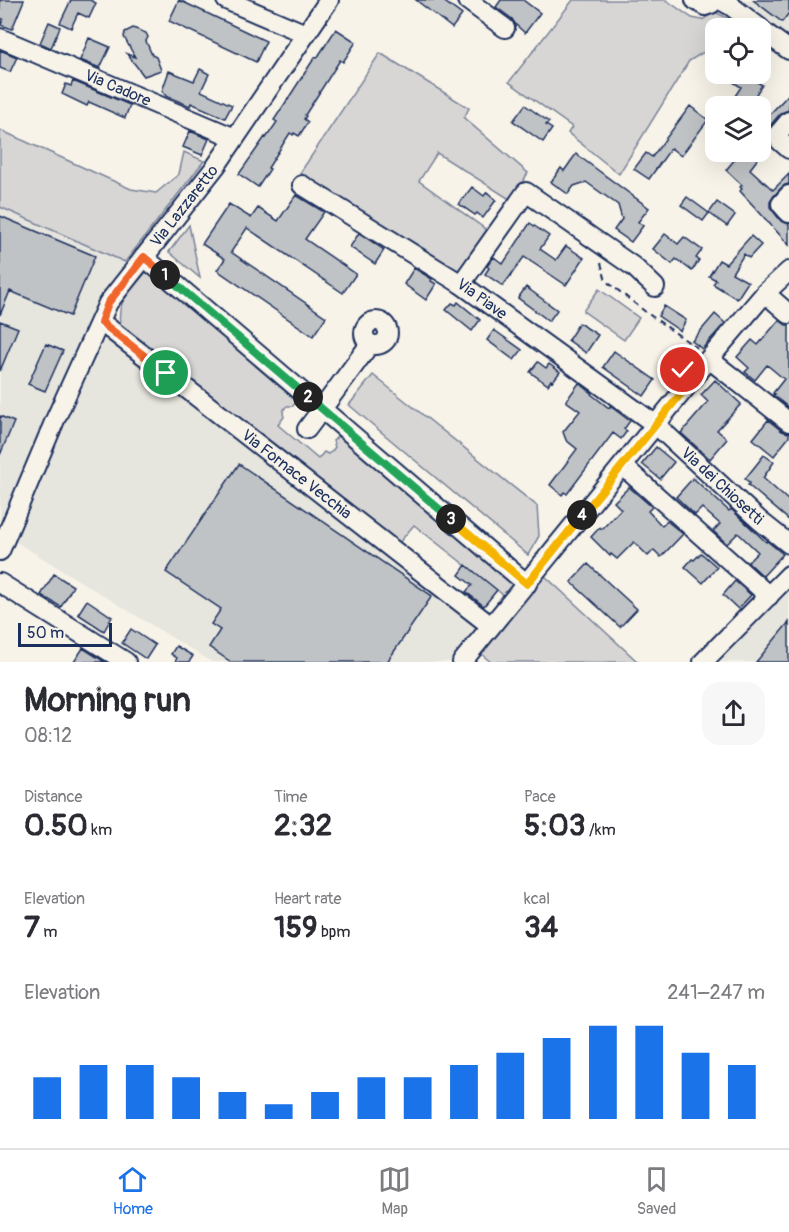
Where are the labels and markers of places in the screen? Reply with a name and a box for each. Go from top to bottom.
pin: 1 [150,260,180,290]
pin [657,344,708,395]
pin [140,347,191,398]
pin: 2 [293,382,323,412]
pin: 4 [567,500,597,530]
pin: 3 [436,504,466,534]

